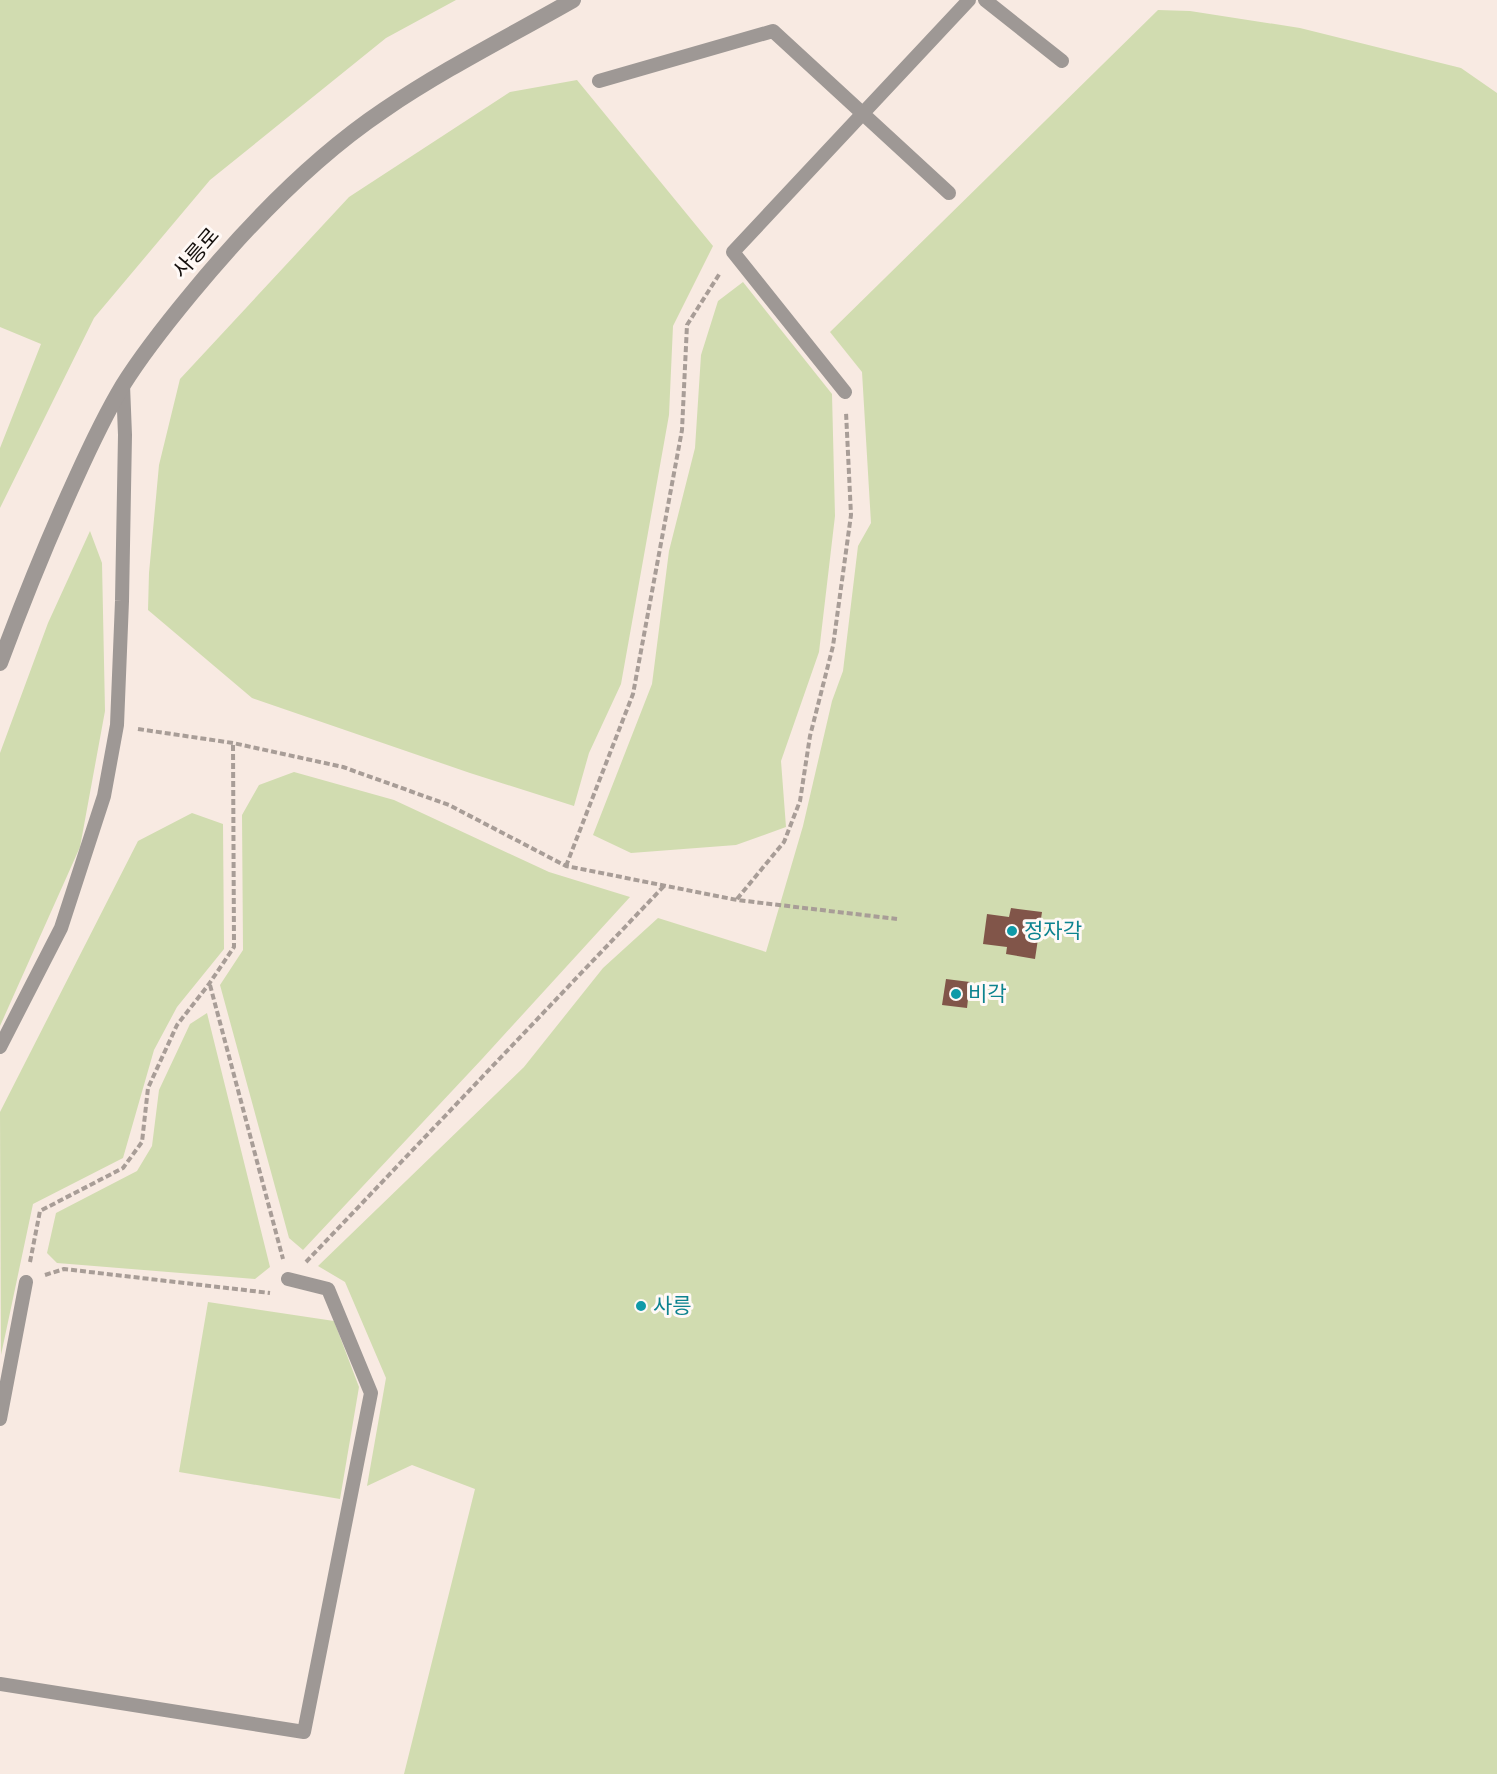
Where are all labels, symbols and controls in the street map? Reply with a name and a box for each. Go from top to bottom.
street label: 사릉로 [167,223,224,283]
place label: 정자각 [1024,918,1082,943]
marker: 정자각 [1005,924,1019,938]
place label: 비각 [968,981,1007,1006]
marker: 비각 [949,987,963,1001]
place label: 사릉 [653,1293,692,1318]
marker: 사릉 [634,1299,648,1313]

